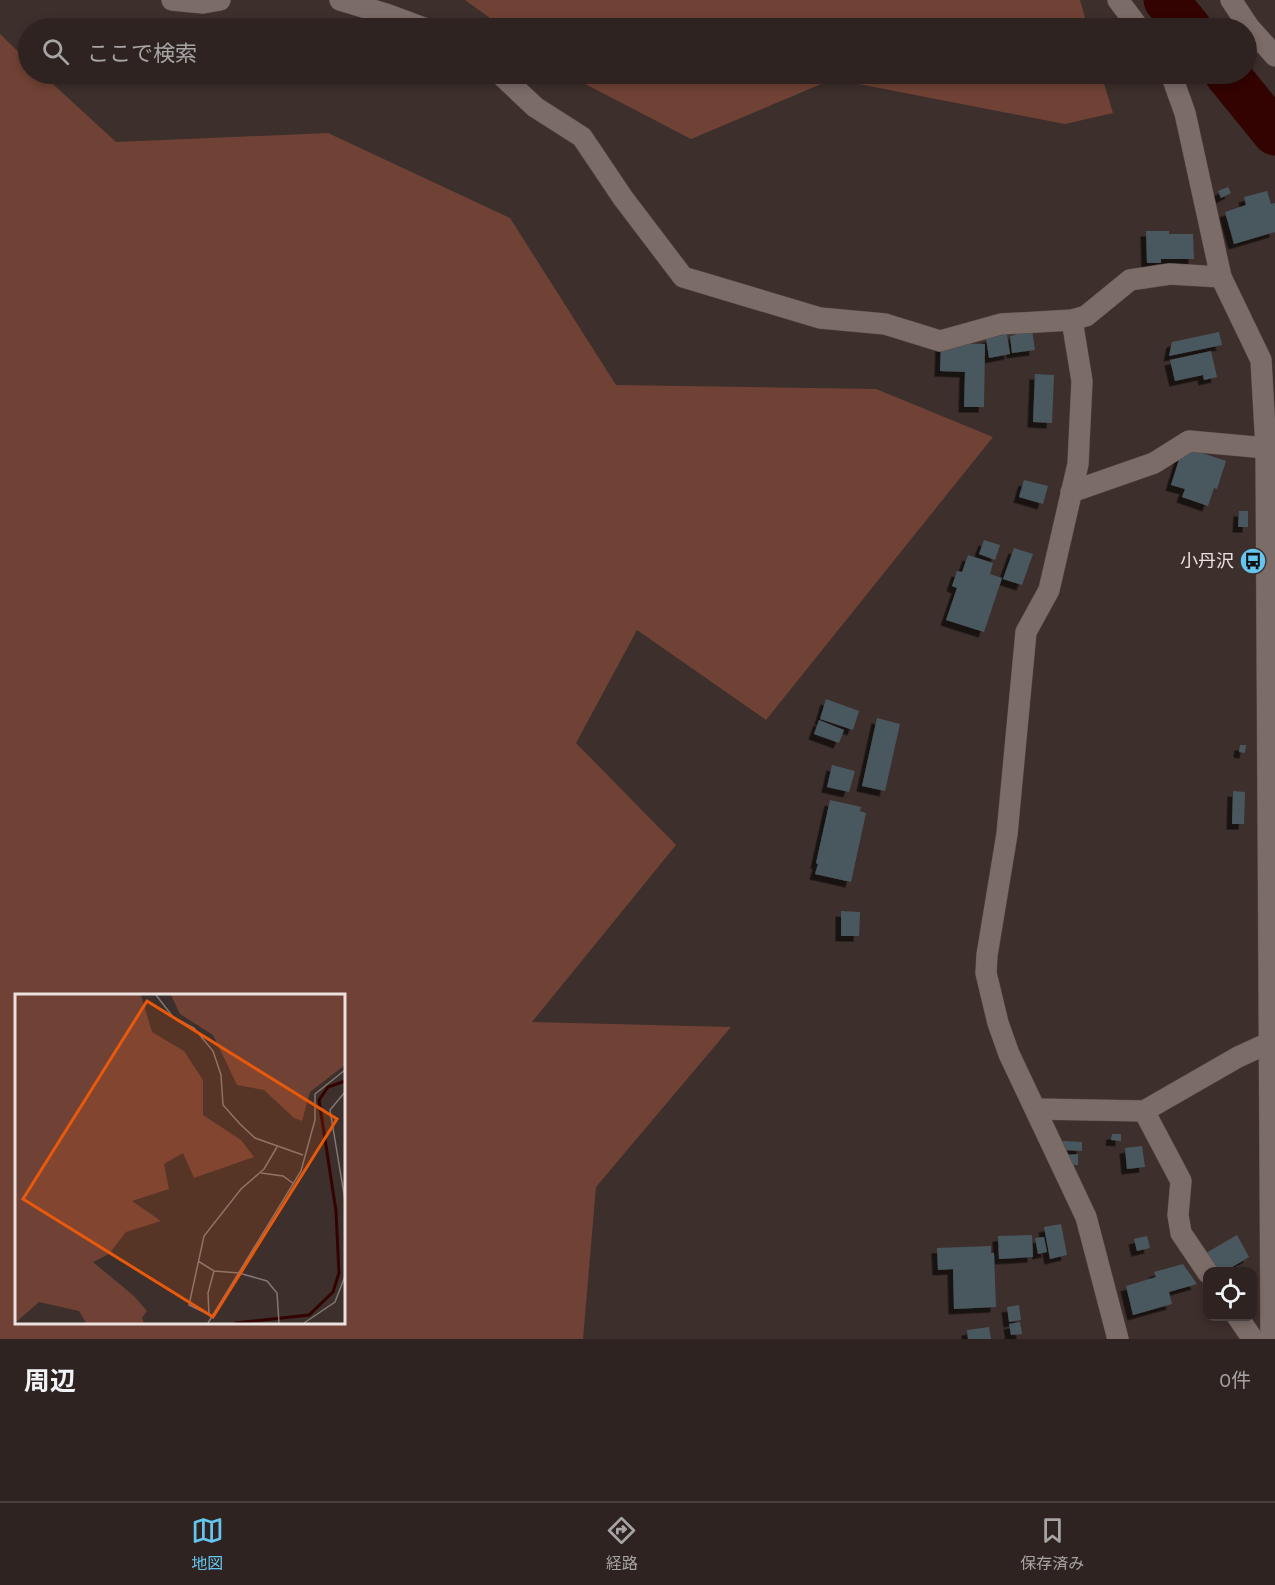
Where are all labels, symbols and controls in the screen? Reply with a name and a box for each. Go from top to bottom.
search box [18,18,1257,84]
icon: search [39,35,72,68]
text: ここで検索 [87,41,197,67]
bus stop icon: 小丹沢 [1238,546,1268,576]
place label: 小丹沢 [1180,550,1234,572]
inset map [15,994,345,1324]
map controls [1203,1267,1257,1321]
button: locate [1203,1267,1257,1321]
text: 周辺 [24,1366,76,1397]
text: 0件 [1219,1369,1251,1392]
tab: 地図 [191,1514,224,1574]
tab: 経路 [605,1514,638,1574]
tab: 保存済み [1020,1514,1084,1574]

